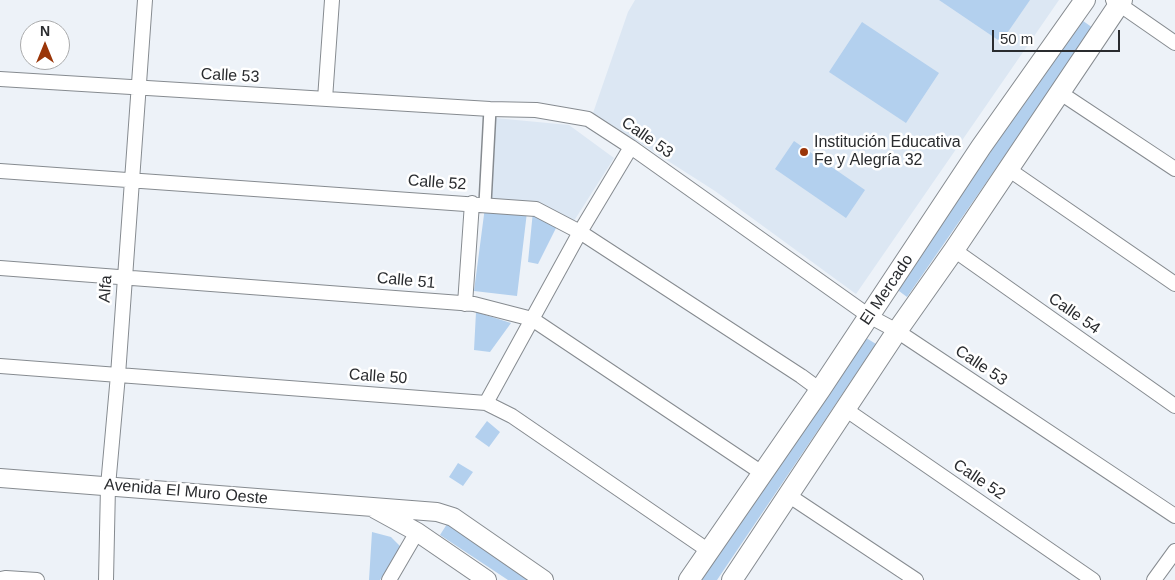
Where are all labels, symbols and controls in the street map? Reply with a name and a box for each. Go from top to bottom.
north arrow [20,20,70,70]
scale bar [995,20,1122,52]
text: N [40,23,50,39]
text: 50 m [1000,30,1033,47]
street label: Calle 53 [200,65,260,87]
street label: Calle 53 [617,113,677,163]
place label: Institución Educativa Fe y Alegría 32 [814,133,961,171]
marker: Institución Educativa Fe y Alegría 32 [798,146,810,158]
street label: Calle 52 [407,171,467,195]
street label: El Mercado [856,251,918,329]
street label: Calle 51 [376,269,436,293]
street label: Alfa [95,275,117,303]
street label: Calle 54 [1044,289,1104,339]
street label: Calle 53 [951,342,1011,390]
street label: Calle 50 [348,365,408,389]
street label: Calle 52 [949,456,1009,504]
street label: Avenida El Muro Oeste [103,475,269,509]

